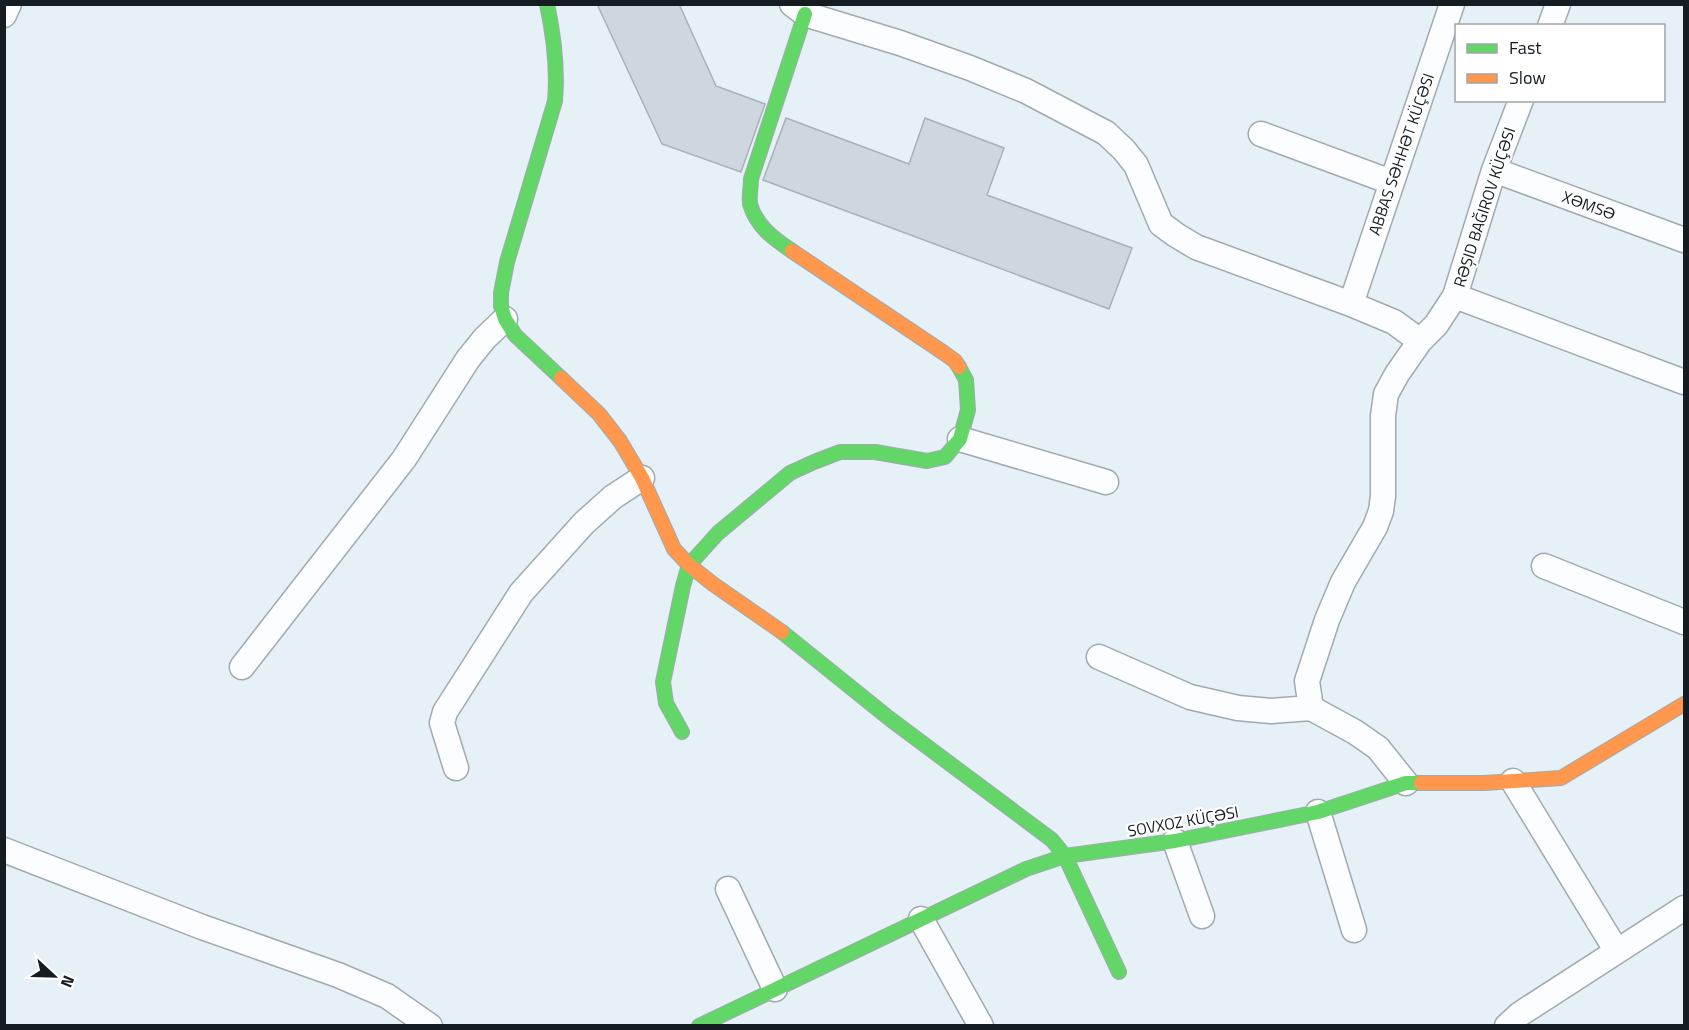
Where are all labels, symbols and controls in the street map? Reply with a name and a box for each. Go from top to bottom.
legend [1455,24,1665,102]
text: Fast [1509,34,1542,61]
text: Slow [1509,64,1546,91]
street label: ABBAS SƏHHƏT KÜÇƏSI [1362,70,1440,238]
street label: RƏŞID BAĞIROV KÜÇƏSI [1447,124,1521,290]
street label: XƏMSƏ [1559,184,1619,226]
street label: SOVXOZ KÜÇƏSI [1126,799,1240,843]
north arrow [24,946,84,1006]
text: N [55,972,81,991]

